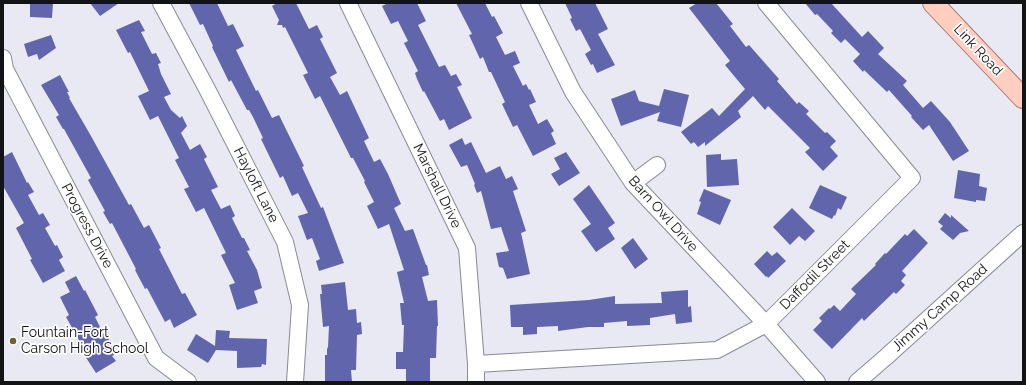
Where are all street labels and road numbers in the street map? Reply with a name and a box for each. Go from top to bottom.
street label: Link Road [950,21,1006,79]
street label: Marshall Drive [409,141,465,231]
street label: Hayloft Lane [230,145,282,225]
street label: Barn Owl Drive [625,173,701,255]
street label: Progress Drive [58,181,116,271]
street label: Daffodil Street [777,237,853,313]
street label: Jimmy Camp Road [889,261,991,355]

